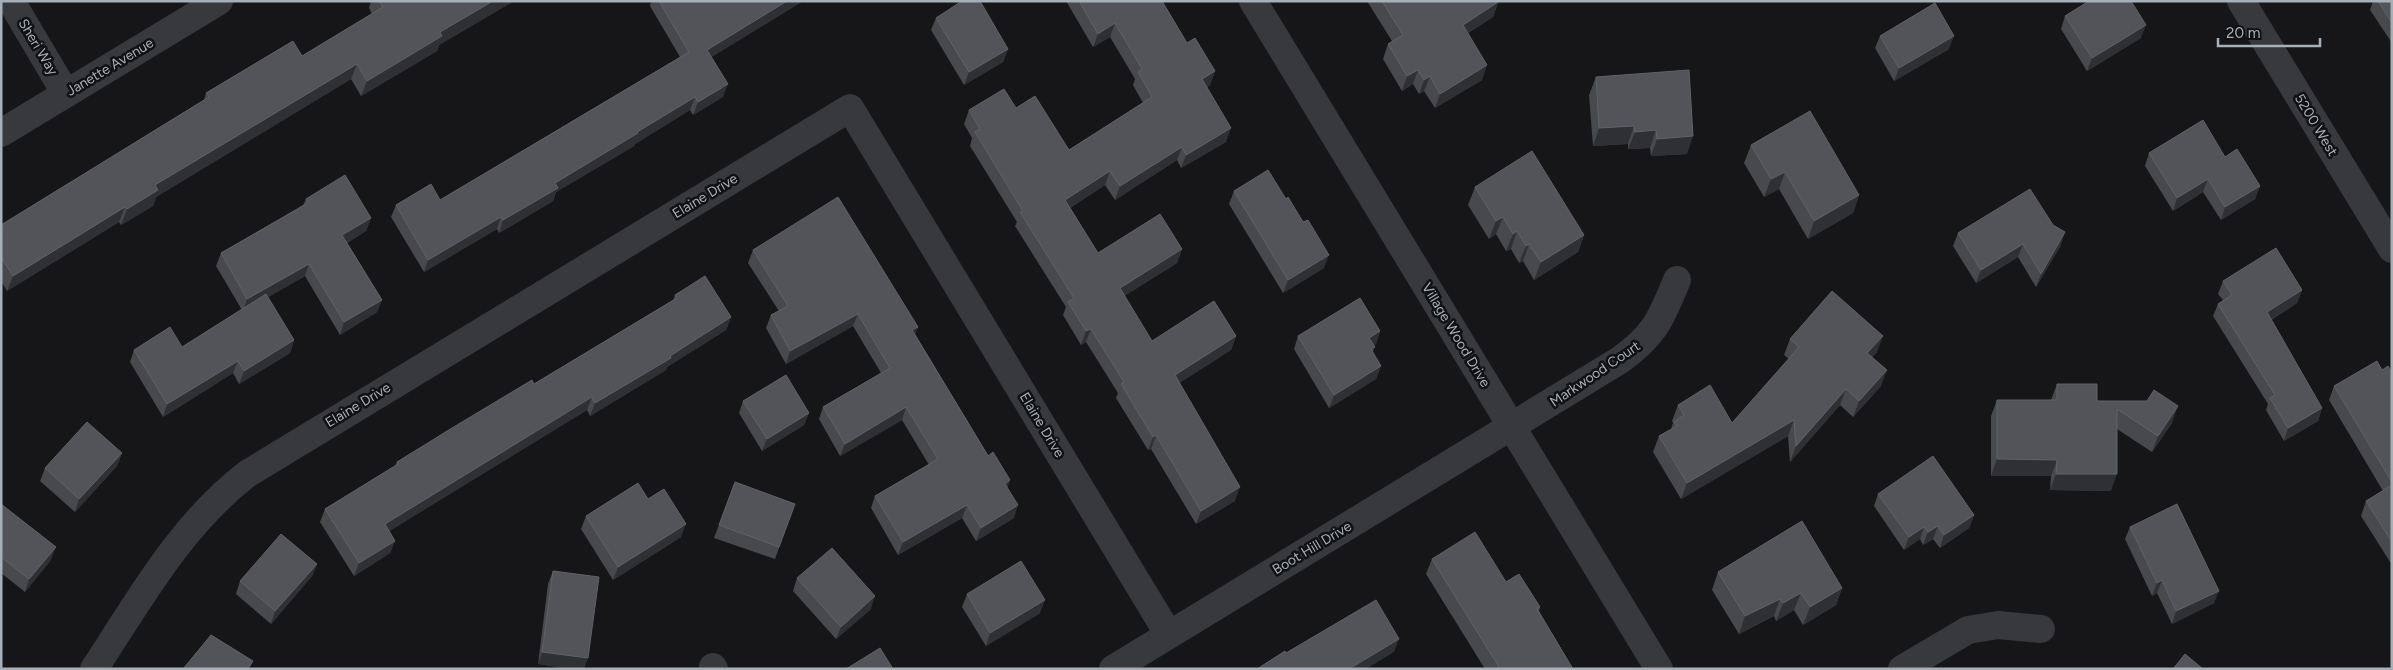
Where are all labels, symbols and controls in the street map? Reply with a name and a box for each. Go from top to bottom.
scale bar [2218,15,2320,47]
street label: Sheri Way [15,16,62,79]
text: 20 m [2226,24,2260,42]
street label: Janette Avenue [63,34,157,100]
street label: 5200 West [2291,91,2341,159]
street label: Elaine Drive [669,170,741,222]
street label: Village Wood Drive [1418,280,1494,391]
street label: Markwood Court [1547,338,1643,410]
street label: Elaine Drive [322,379,394,431]
street label: Elaine Drive [1016,389,1068,461]
street label: Boot Hill Drive [1269,518,1355,578]

